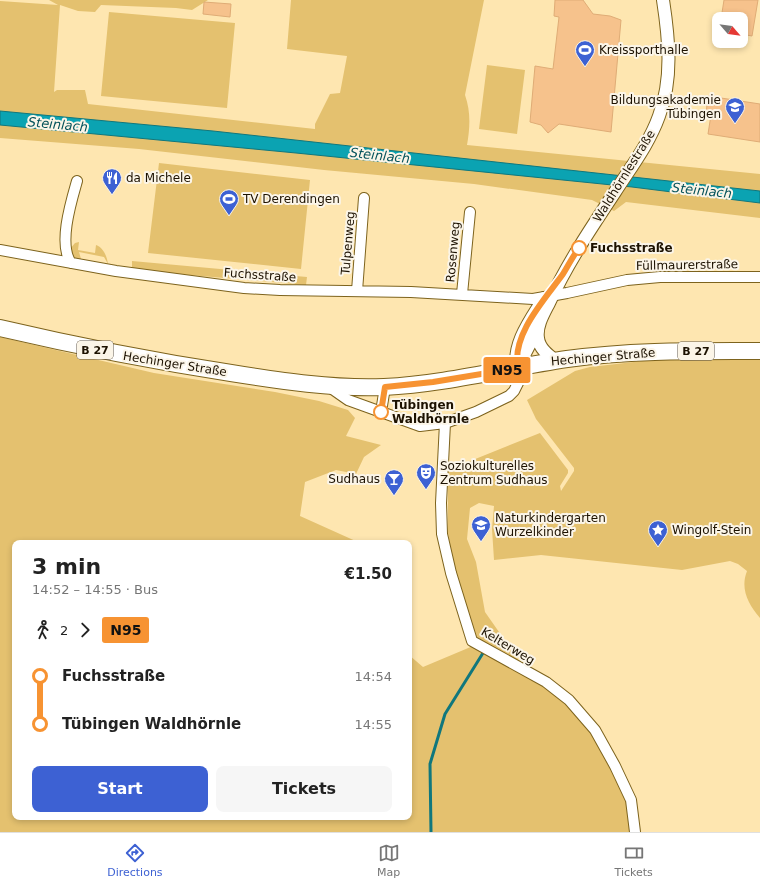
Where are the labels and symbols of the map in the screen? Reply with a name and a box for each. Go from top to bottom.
north arrow [712,12,748,48]
sports icon: Kreissporthalle [574,39,596,67]
place label: Kreissporthalle [599,43,688,57]
place label: Bildungsakademie Tübingen [611,93,721,121]
school or university icon: Bildungsakademie Tübingen [724,96,746,124]
water label: Steinlach [27,114,89,135]
street label: Waldhörnlestraße [590,128,658,224]
water label: Steinlach [349,145,411,166]
restaurant icon: da Michele [101,167,123,195]
place label: da Michele [126,171,191,185]
water label: Steinlach [671,180,733,201]
sports icon: TV Derendingen [218,188,240,216]
place label: TV Derendingen [242,192,340,206]
street label: Tulpenweg [338,211,358,276]
street label: Rosenweg [443,221,463,283]
marker: Fuchsstraße [571,240,587,256]
place label: Fuchsstraße [590,241,673,255]
street label: Füllmaurerstraße [636,257,738,273]
street label: Fuchsstraße [223,265,297,285]
road number: B 27 [77,341,113,359]
road number: B 27 [678,342,714,360]
street label: Hechinger Straße [550,345,656,369]
street label: Hechinger Straße [122,349,228,379]
line badge: N95 [484,357,530,383]
place label: Tübingen Waldhörnle [392,398,469,426]
marker: Tübingen Waldhörnle [373,404,389,420]
place label: Soziokulturelles Zentrum Sudhaus [440,459,548,487]
theatre icon: Soziokulturelles Zentrum Sudhaus [415,462,437,490]
bar icon: Sudhaus [383,468,405,496]
place label: Sudhaus [328,472,380,486]
place label: Naturkindergarten Wurzelkinder [495,511,606,539]
school or university icon: Naturkindergarten Wurzelkinder [470,514,492,542]
place icon: Wingolf-Stein [647,519,669,547]
place label: Wingolf-Stein [672,523,751,537]
street label: Kelterweg [479,625,537,667]

